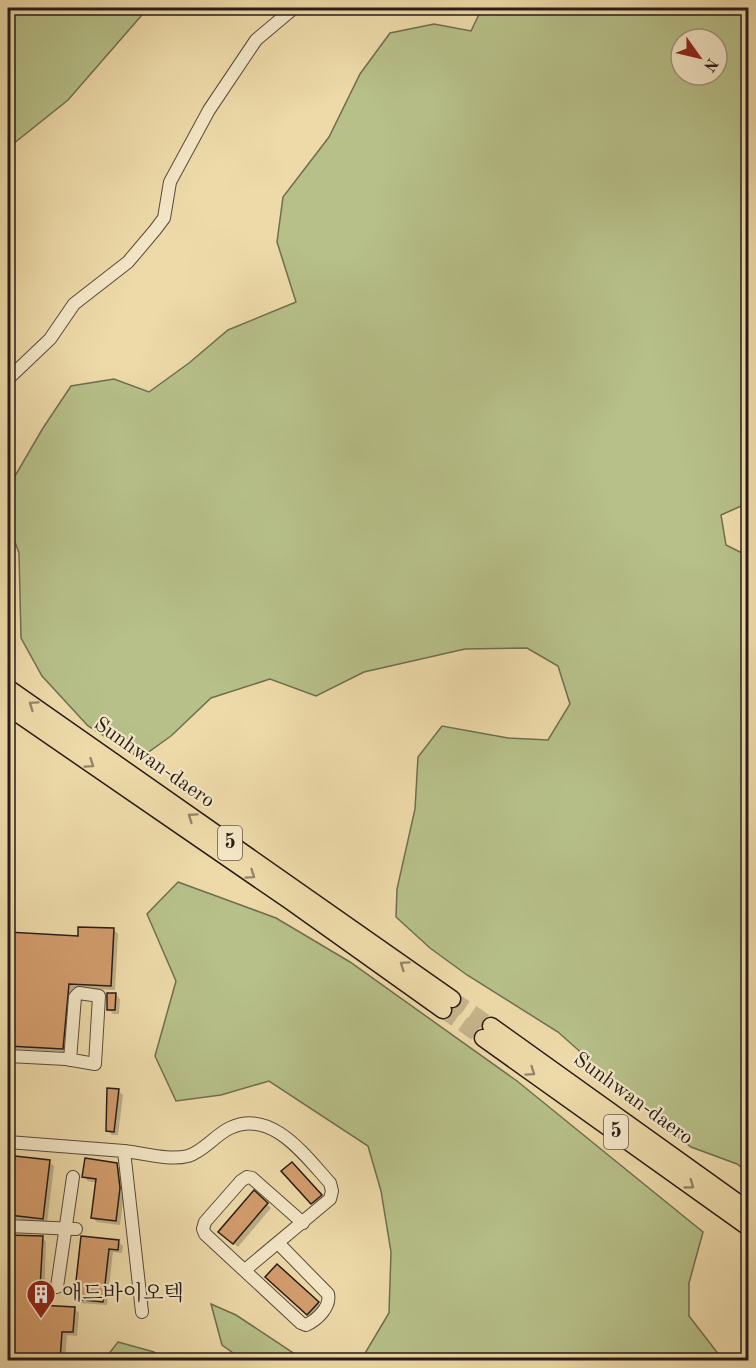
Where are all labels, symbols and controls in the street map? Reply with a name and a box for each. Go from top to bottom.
north arrow [669,27,729,87]
text: N [699,55,720,74]
one-way arrow [28,701,39,712]
street label: Sunhwan-daero [90,714,218,812]
one-way arrow [84,757,95,768]
one-way arrow [188,813,199,824]
road number: 5 [218,826,242,860]
one-way arrow [244,868,255,879]
one-way arrow [399,961,410,972]
street label: Sunhwan-daero [569,1049,697,1149]
one-way arrow [525,1065,536,1076]
road number: 5 [604,1115,628,1149]
one-way arrow [684,1178,695,1189]
building icon: 애드바이오텍 [25,1278,57,1320]
place label: 애드바이오텍 [62,1282,184,1305]

